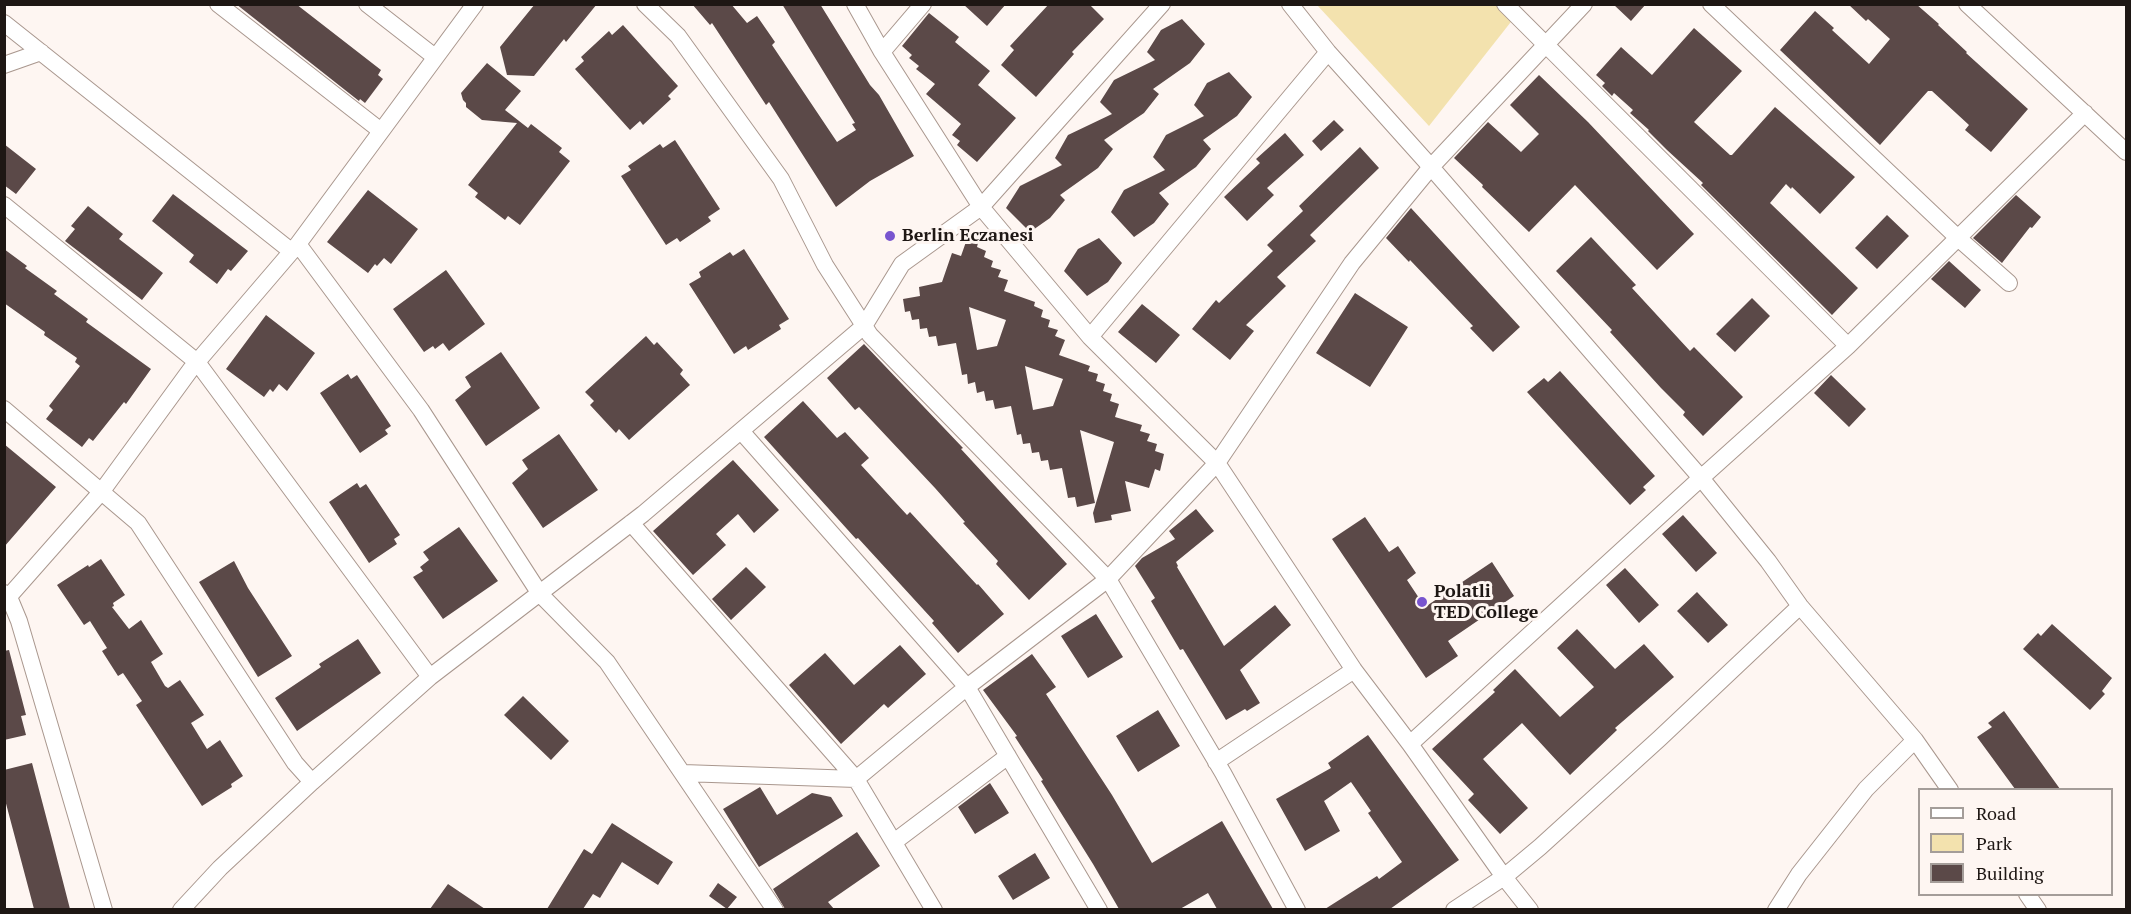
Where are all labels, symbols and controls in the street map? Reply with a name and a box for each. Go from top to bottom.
place label: Berlin Eczanesi [902,225,1034,247]
marker: Berlin Eczanesi [883,229,897,243]
place label: Polatli TED College [1434,581,1538,624]
marker: Polatli TED College [1415,595,1429,609]
legend [1918,788,2113,896]
text: Road [1976,801,2016,825]
text: Park [1976,831,2012,855]
text: Building [1976,861,2044,885]

